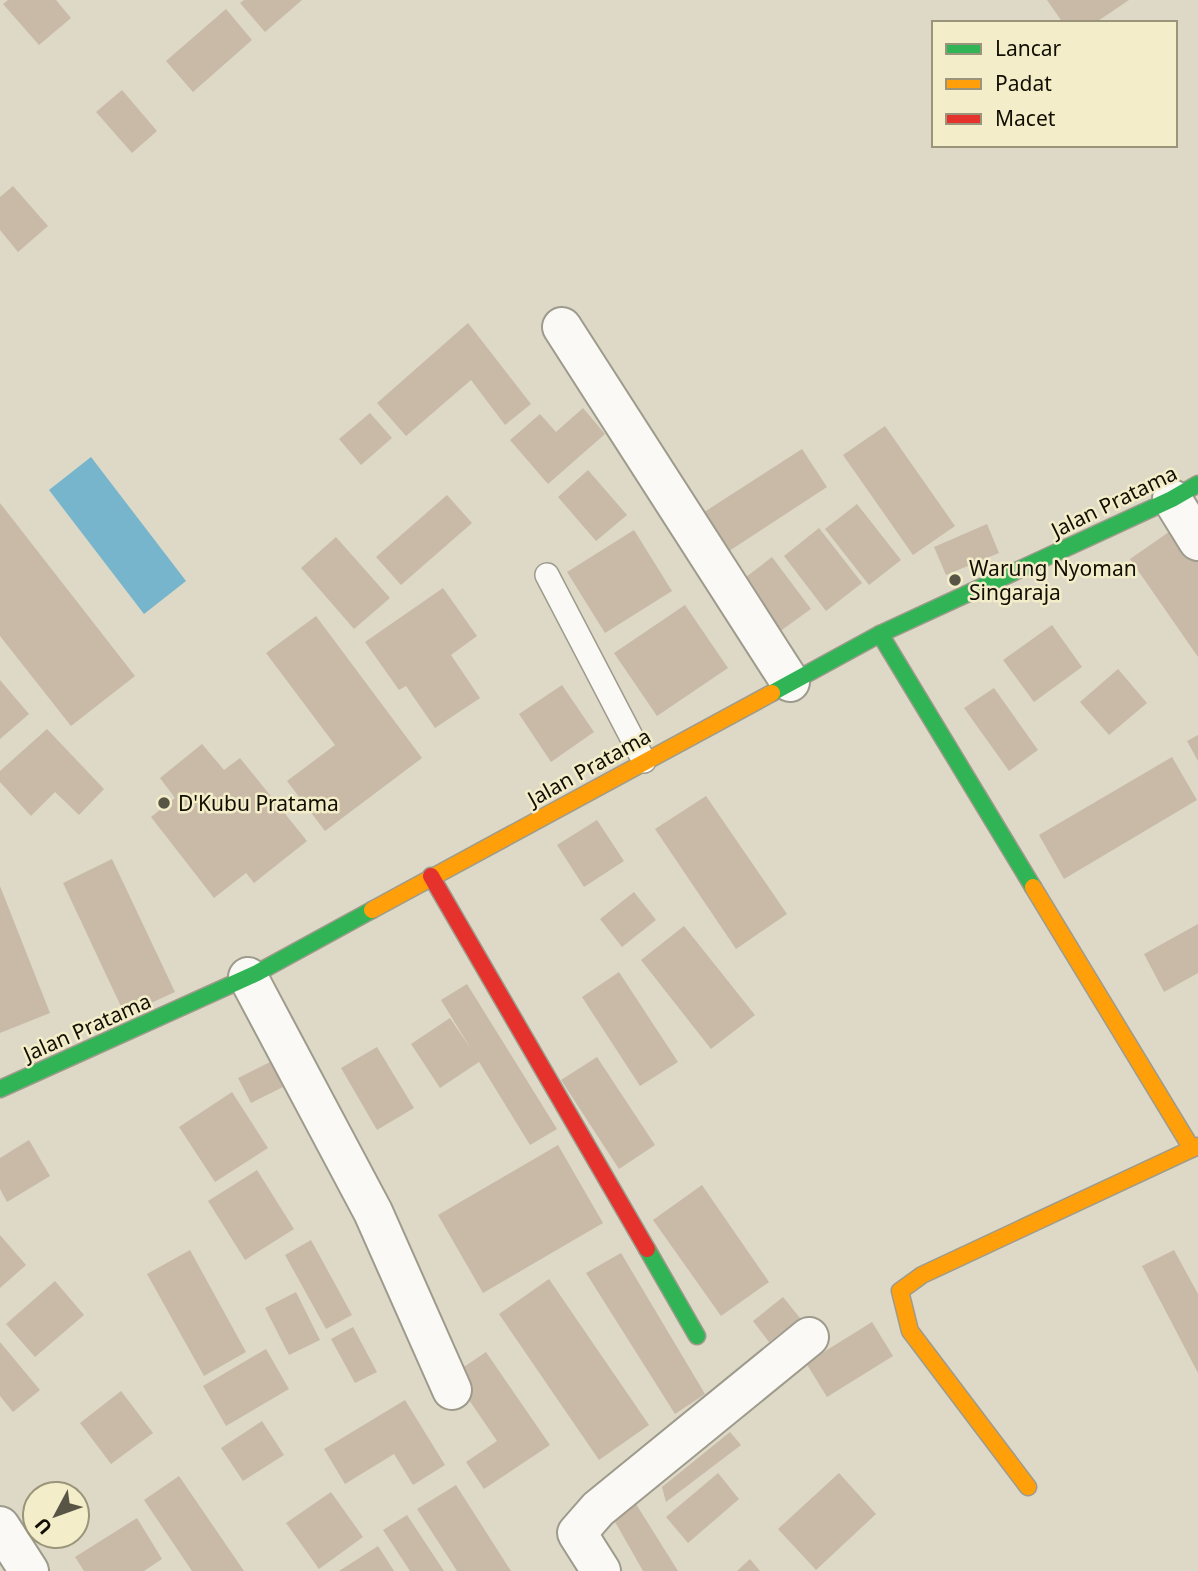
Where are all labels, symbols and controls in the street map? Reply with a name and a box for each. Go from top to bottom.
legend [932,21,1177,147]
text: Lancar [995,34,1062,62]
text: Padat [995,69,1052,97]
text: Macet [995,104,1056,132]
street label: Jalan Pratama [1045,458,1182,544]
place label: Warung Nyoman Singaraja [969,554,1137,606]
marker: Warung Nyoman Singaraja [947,572,963,588]
street label: Jalan Pratama [521,722,656,813]
place label: D'Kubu Pratama [178,789,339,817]
marker: D'Kubu Pratama [156,795,172,811]
street label: Jalan Pratama [17,986,155,1068]
north arrow [21,1480,91,1550]
text: U [29,1512,58,1540]

